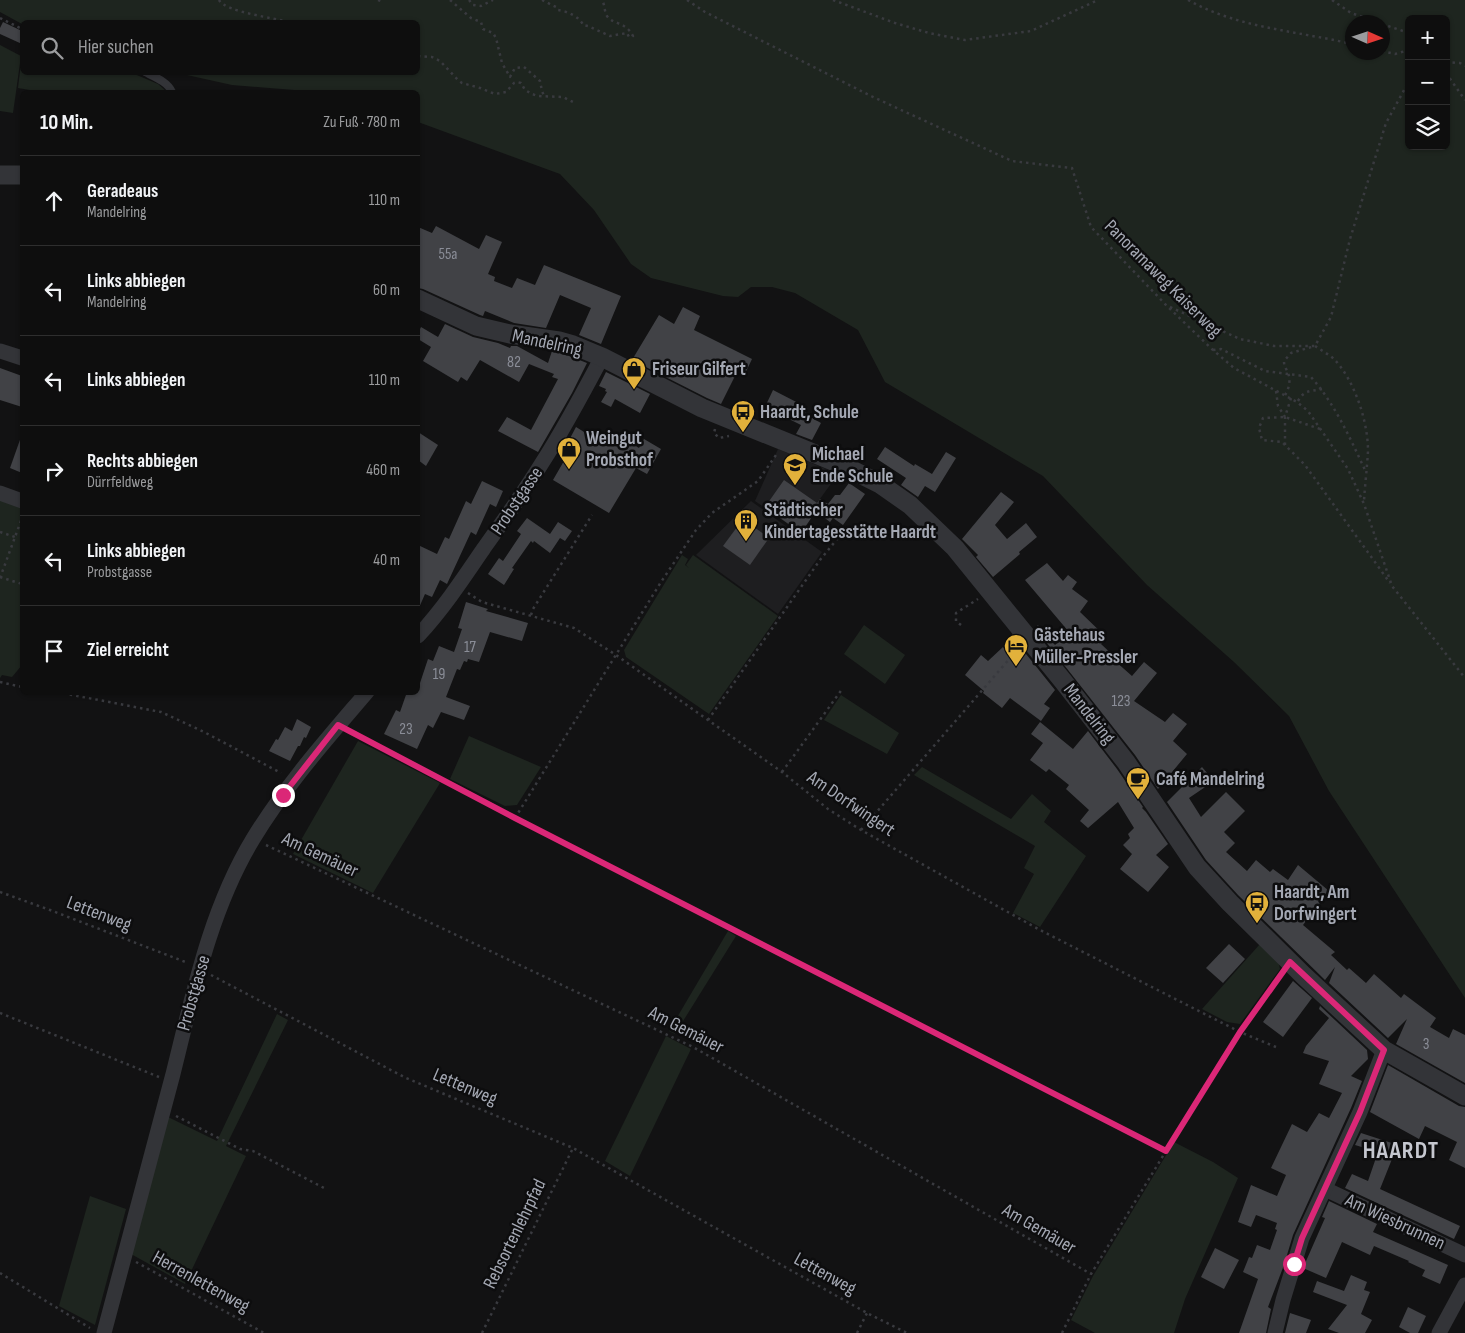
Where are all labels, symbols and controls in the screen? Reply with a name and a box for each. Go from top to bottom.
north arrow [1345,15,1390,60]
map controls [1405,15,1450,150]
button: + [1405,15,1450,60]
search box [20,20,420,75]
icon: search [38,34,66,62]
text: Hier suchen [78,36,154,59]
button: − [1405,60,1450,105]
button: layers [1405,105,1450,150]
text: 10 Min. [40,110,93,135]
text: Zu Fuß · 780 m [323,113,400,132]
text: Geradeaus [87,180,158,203]
icon: ahead [40,187,68,215]
text: 110 m [369,191,400,210]
text: Mandelring [87,203,146,222]
street label: Panoramaweg Kaiserweg [1099,215,1227,343]
house number: 55a [439,245,458,264]
text: Links abbiegen [87,270,185,293]
icon: left [40,277,68,305]
text: 60 m [373,281,400,300]
text: Mandelring [87,293,146,312]
street label: Mandelring [510,324,584,362]
house number: 82 [507,353,521,372]
shop icon: Friseur Gilfert [621,356,647,390]
place label: Friseur Gilfert [652,358,746,381]
icon: left [40,367,68,395]
text: Links abbiegen [87,369,185,392]
text: 110 m [369,371,400,390]
bus stop icon: Haardt, Schule [730,399,756,433]
place label: Haardt, Schule [760,401,859,424]
place label: Weingut Probsthof [586,427,654,472]
shop icon: Weingut Probsthof [556,436,582,470]
place label: Michael Ende Schule [812,443,893,488]
text: Rechts abbiegen [87,450,198,473]
school or university icon: Michael Ende Schule [782,452,808,486]
icon: right [40,457,68,485]
text: 460 m [366,461,400,480]
street label: Probstgasse [486,463,548,539]
text: Dürrfeldweg [87,473,153,492]
place label: Städtischer Kindertagesstätte Haardt [764,499,936,544]
building icon: Städtischer Kindertagesstätte Haardt [733,508,759,542]
text: Links abbiegen [87,540,185,563]
icon: left [40,547,68,575]
text: 40 m [373,551,400,570]
text: Probstgasse [87,563,152,582]
place label: Gästehaus Müller-Pressler [1034,624,1138,669]
hotel icon: Gästehaus Müller-Pressler [1003,633,1029,667]
icon: arrive [40,637,68,665]
house number: 17 [464,638,477,657]
text: Ziel erreicht [87,639,169,662]
house number: 19 [433,665,445,684]
street label: Mandelring [1058,679,1120,749]
house number: 123 [1111,692,1131,711]
house number: 23 [399,720,413,739]
street label: Am Dorfwingert [802,766,899,842]
cafe icon: Café Mandelring [1125,766,1151,800]
place label: Café Mandelring [1156,768,1265,791]
route end [272,784,295,807]
street label: Am Gemäuer [277,827,362,883]
place label: Haardt, Am Dorfwingert [1274,881,1357,926]
bus stop icon: Haardt, Am Dorfwingert [1244,890,1270,924]
street label: Lettenweg [63,891,135,937]
street label: Probstgasse [172,953,216,1033]
street label: Am Gemäuer [644,1001,728,1059]
house number: 3 [1423,1035,1429,1054]
street label: Lettenweg [429,1063,501,1111]
district label: HAARDT [1363,1136,1439,1165]
street label: Rebsortenlehrpfad [479,1175,551,1293]
street label: Am Wiesbrunnen [1341,1188,1449,1255]
street label: Am Gemäuer [997,1198,1080,1260]
street label: Herrenlettenweg [148,1246,254,1318]
street label: Lettenweg [790,1248,860,1301]
route start [1283,1253,1306,1276]

